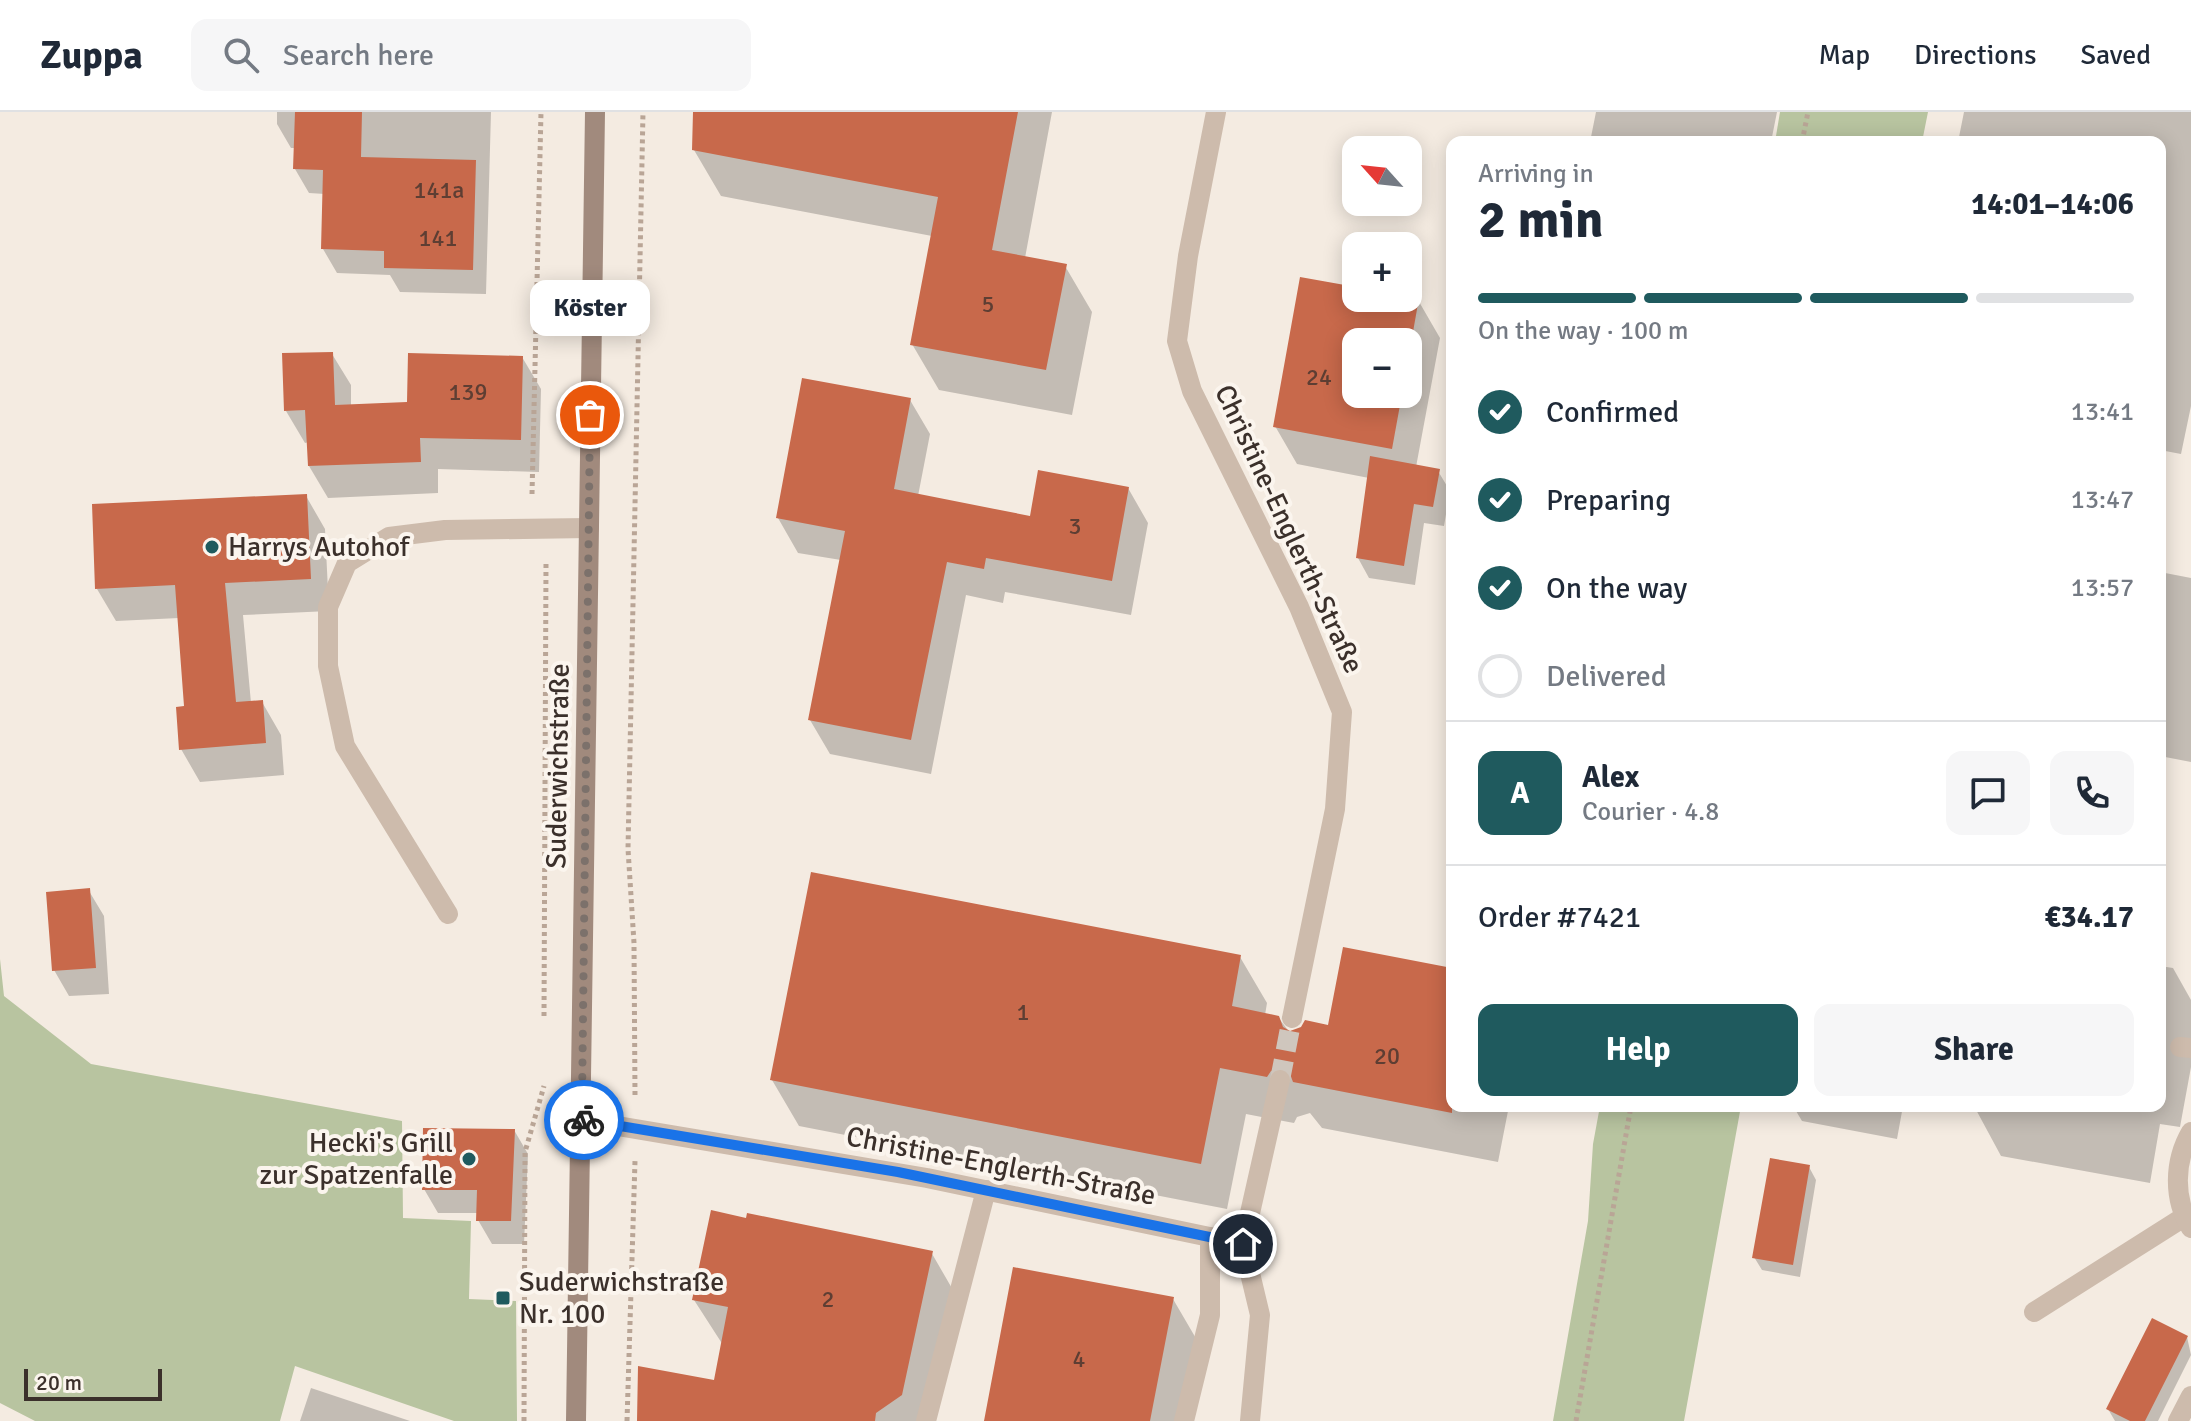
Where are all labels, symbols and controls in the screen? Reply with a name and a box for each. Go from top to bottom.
search box [191,19,751,91]
text: Zuppa [40,32,143,79]
icon: search [219,33,263,77]
text: Search here [283,37,434,74]
text: Map [1818,38,1870,72]
text: Directions [1914,38,2036,72]
text: Saved [2080,38,2151,72]
north arrow [1342,136,1422,216]
map controls [1342,136,1422,408]
text: Arriving in [1478,158,1594,190]
house number: 141a [413,175,465,205]
text: 14:01–14:06 [1971,186,2134,223]
text: 2 min [1478,188,1604,252]
house number: 141 [419,223,457,253]
button: + [1342,232,1422,312]
callout: Köster [530,279,650,335]
house number: 5 [982,289,994,319]
text: Köster [553,292,627,324]
text: On the way · 100 m [1478,315,1688,347]
button: − [1342,328,1422,408]
house number: 24 [1306,362,1332,392]
house number: 139 [449,377,487,407]
street label: Christine-Englerth-Straße [1207,379,1371,679]
pin [556,381,624,449]
icon: check [1478,390,1522,434]
icon: bag [568,393,612,437]
text: Confirmed [1546,394,1679,431]
text: 13:41 [2071,396,2134,428]
icon: check [1478,478,1522,522]
text: Preparing [1546,482,1671,519]
text: 13:47 [2071,484,2134,516]
house number: 3 [1069,511,1081,541]
place label: Harrys Autohof [228,530,411,564]
marker: Harrys Autohof [203,538,221,556]
icon: check [1478,566,1522,610]
text: On the way [1546,570,1687,607]
text: 13:57 [2071,572,2134,604]
text: Delivered [1546,658,1667,695]
street label: Suderwichstraße [539,663,577,869]
button: chat [1946,751,2030,835]
button: phone [2050,751,2134,835]
text: Alex [1582,759,1639,796]
text: A [1510,775,1530,812]
text: Courier · 4.8 [1582,796,1719,828]
text: Order #7421 [1478,899,1641,936]
text: €34.17 [2044,899,2134,936]
house number: 1 [1017,997,1029,1027]
button: Help [1478,1004,1798,1096]
button: Share [1814,1004,2134,1096]
house number: 20 [1374,1041,1400,1071]
courier [544,1080,624,1160]
icon: bike [562,1098,606,1142]
street label: Christine-Englerth-Straße [844,1119,1158,1213]
place label: Hecki's Grill zur Spatzenfalle [259,1126,453,1192]
marker: Hecki's Grill zur Spatzenfalle [460,1150,478,1168]
pin [1209,1210,1277,1278]
icon: home [1221,1222,1265,1266]
place label: Suderwichstraße Nr. 100 [519,1265,724,1331]
house number: 2 [822,1284,834,1314]
marker: Suderwichstraße Nr. 100 [494,1289,512,1307]
house number: 4 [1073,1344,1086,1374]
scale bar [24,1365,162,1401]
text: 20 m [36,1369,82,1396]

